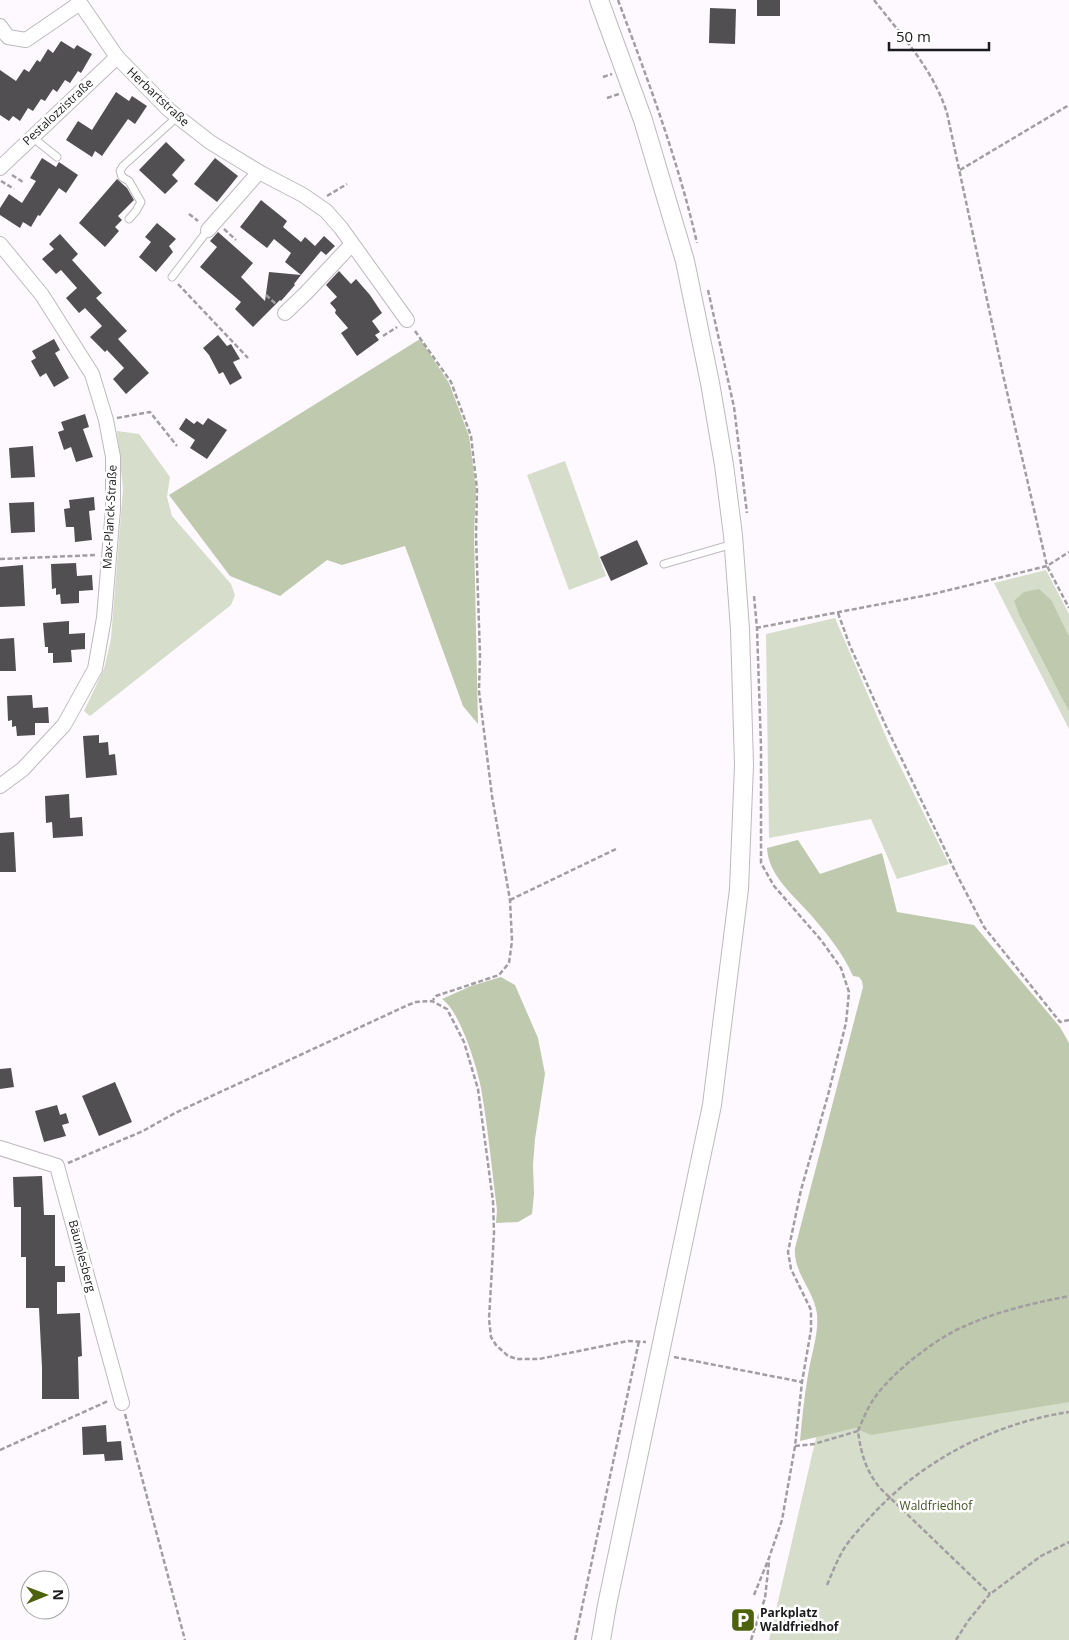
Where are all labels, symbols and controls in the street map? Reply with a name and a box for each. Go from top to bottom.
scale bar [889,20,989,52]
text: 50 m [896,26,931,46]
street label: Herbartstraße [123,63,193,130]
street label: Pestalozzistraße [19,74,97,149]
street label: Max-Planck-Straße [98,464,121,570]
street label: Bäumlesberg [65,1218,100,1294]
park label: Waldfriedhof [900,1497,973,1514]
north arrow [20,1570,70,1620]
text: N [49,1589,68,1601]
place label: Parkplatz Waldfriedhof [760,1604,840,1635]
parking icon: Parkplatz Waldfriedhof [730,1607,756,1633]

